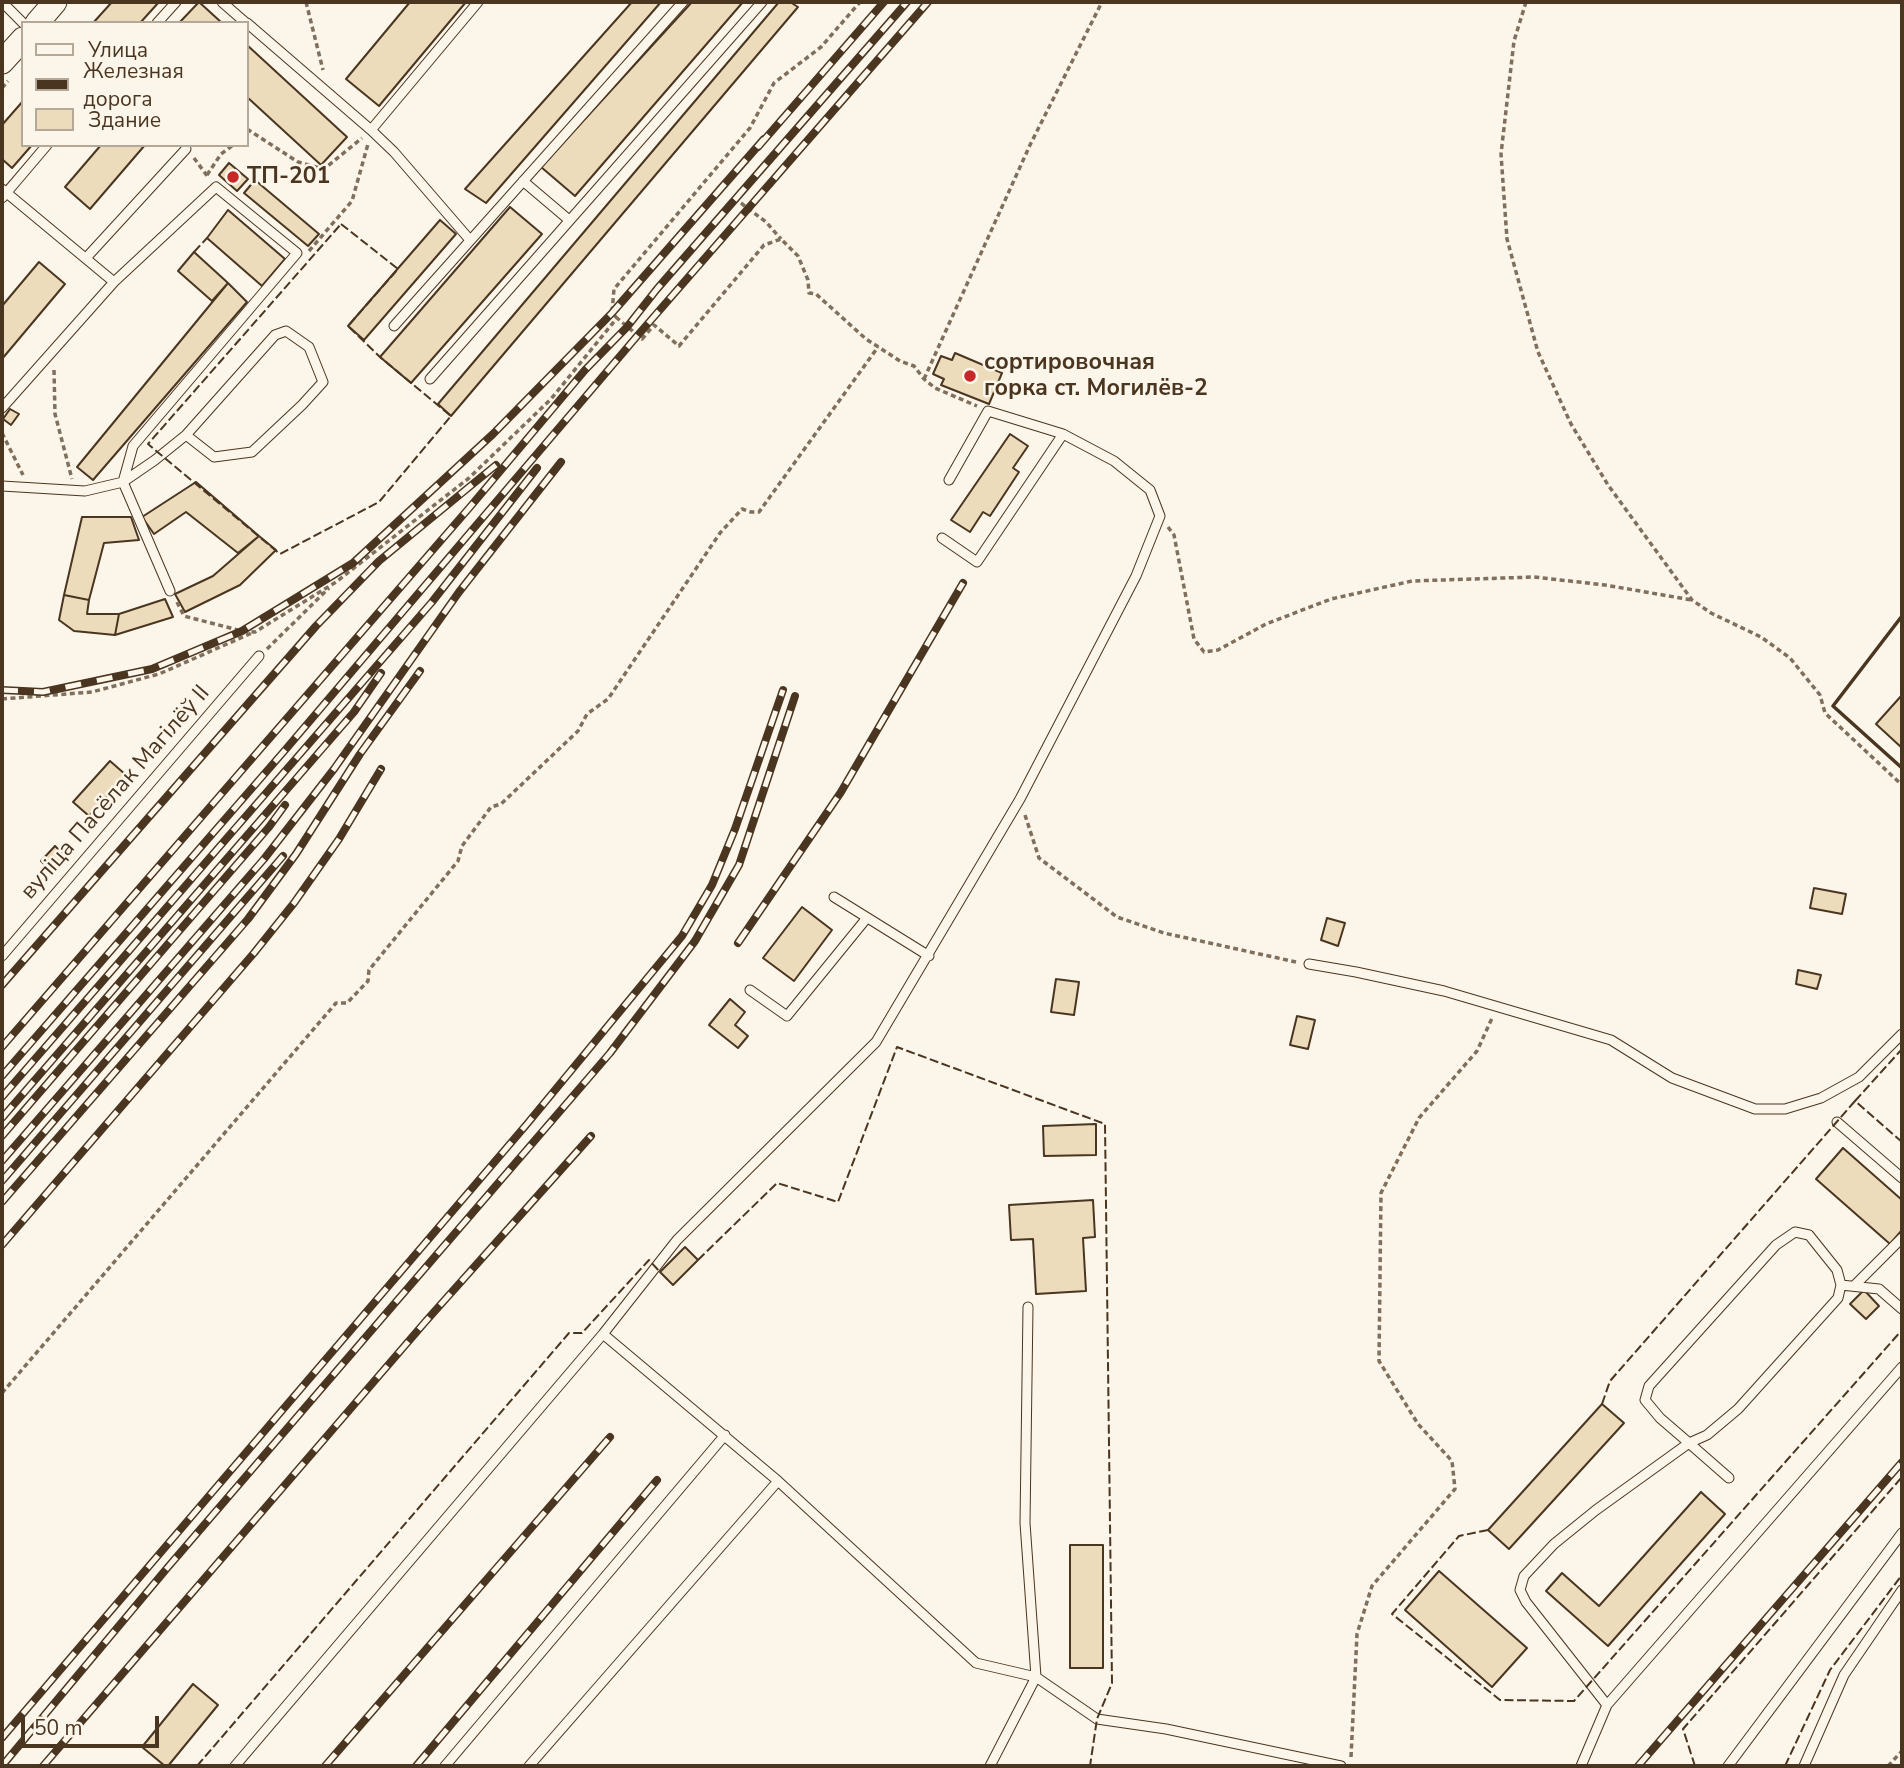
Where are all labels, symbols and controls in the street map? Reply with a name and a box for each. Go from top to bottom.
legend [21,21,248,147]
text: Улица [88,36,148,64]
text: Железная дорога [83,57,184,113]
text: Здание [88,106,161,134]
place label: ТП-201 [247,163,330,191]
marker: ТП-201 [225,169,241,185]
place label: сортировочная горка ст. Могилёв-2 [984,349,1208,403]
marker: сортировочная горка ст. Могилёв-2 [962,368,978,384]
street label: вуліца Пасёлак Магілёў II [16,680,216,906]
scale bar [24,1702,163,1746]
text: 50 m [34,1714,83,1742]

